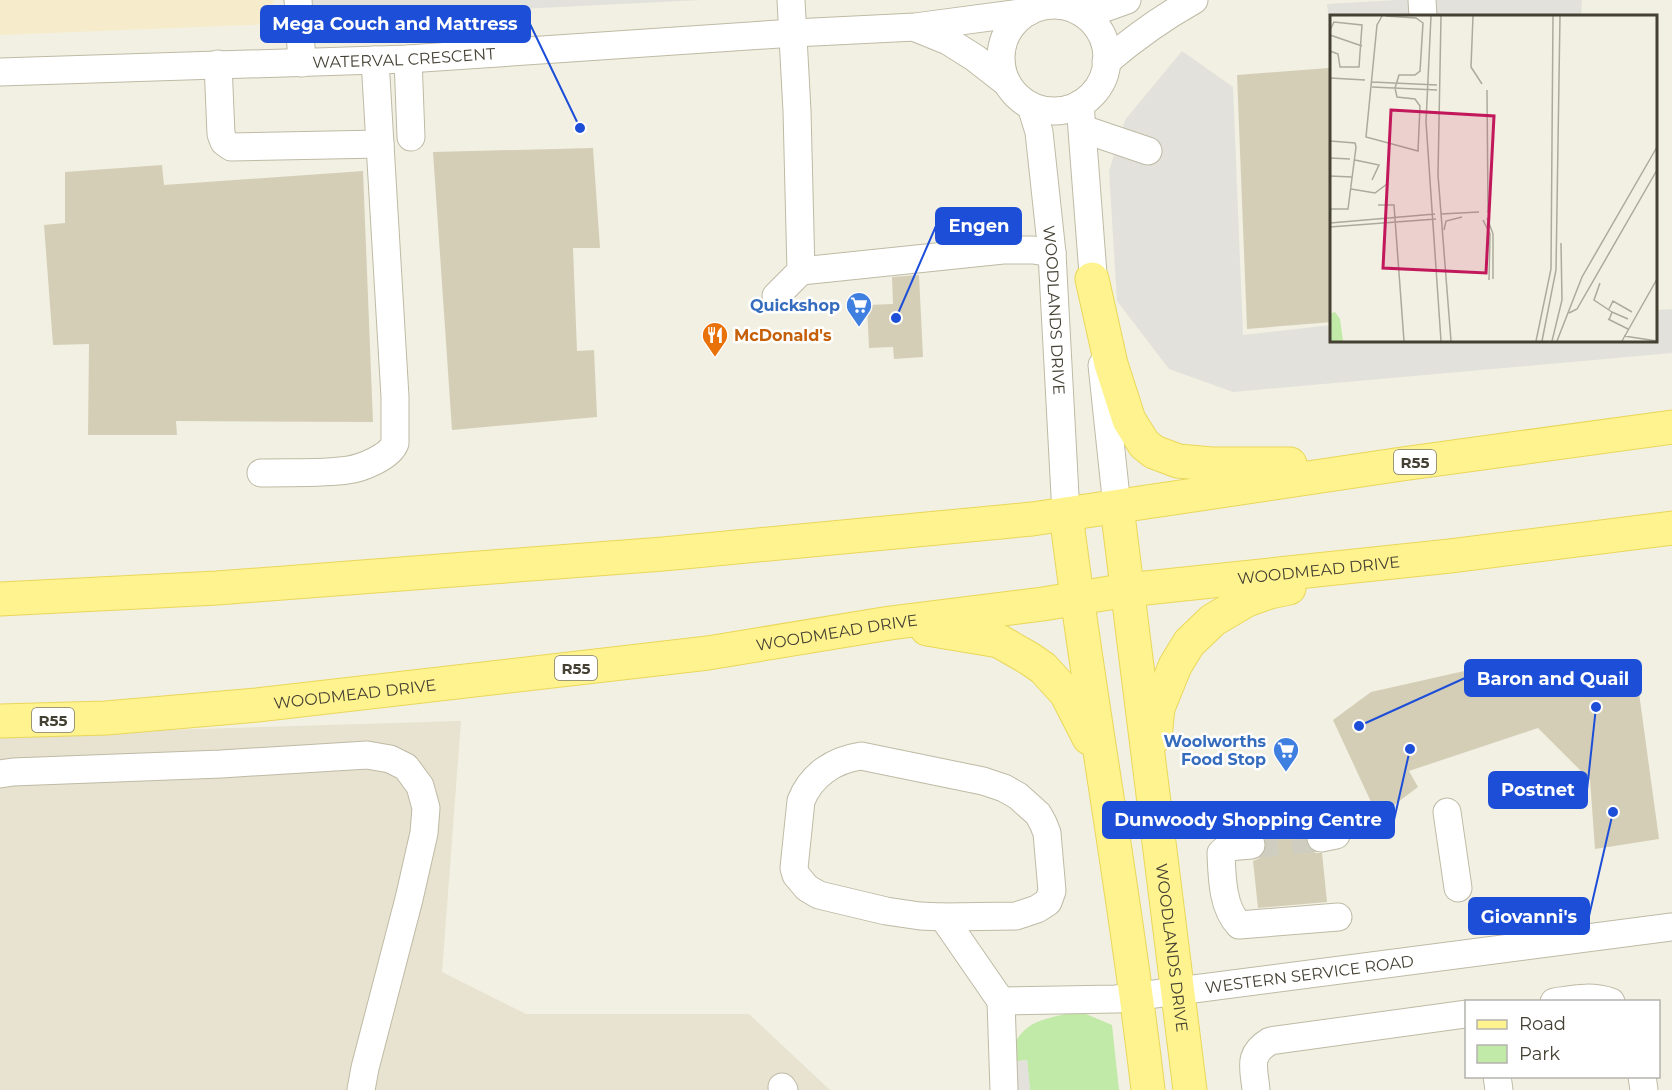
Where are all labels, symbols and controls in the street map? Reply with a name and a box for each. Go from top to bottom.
callout: Mega Couch and Mattress [261,6,530,42]
text: Mega Couch and Mattress [272,13,518,35]
inset map [1330,15,1657,342]
street label: WATERVAL CRESCENT [312,44,497,72]
callout: Engen [936,208,1021,244]
text: Engen [949,215,1009,237]
street label: WOODLANDS DRIVE [1040,224,1069,395]
supermarket icon: Quickshop [844,290,874,328]
place label: Quickshop [750,296,840,315]
restaurant icon: McDonald's [700,320,730,358]
place label: McDonald's [734,326,832,345]
road number: R55 [1394,450,1436,474]
street label: WOODMEAD DRIVE [1236,552,1401,588]
street label: WOODMEAD DRIVE [754,610,919,654]
road number: R55 [555,656,597,680]
callout: Baron and Quail [1465,660,1641,696]
text: Baron and Quail [1477,668,1629,690]
street label: WOODMEAD DRIVE [272,675,437,713]
road number: R55 [32,708,74,732]
place label: Woolworths Food Stop [1164,732,1266,769]
supermarket icon: Woolworths Food Stop [1271,735,1301,773]
callout: Postnet [1489,772,1587,808]
text: Postnet [1501,779,1575,801]
callout: Dunwoody Shopping Centre [1103,802,1394,838]
text: Dunwoody Shopping Centre [1114,809,1382,831]
street label: WOODLANDS DRIVE [1152,862,1192,1033]
callout: Giovanni's [1469,898,1589,934]
text: Giovanni's [1481,906,1578,928]
street label: WESTERN SERVICE ROAD [1204,951,1415,997]
legend [1465,1000,1660,1078]
text: Road [1519,1013,1566,1035]
text: Park [1519,1043,1560,1065]

